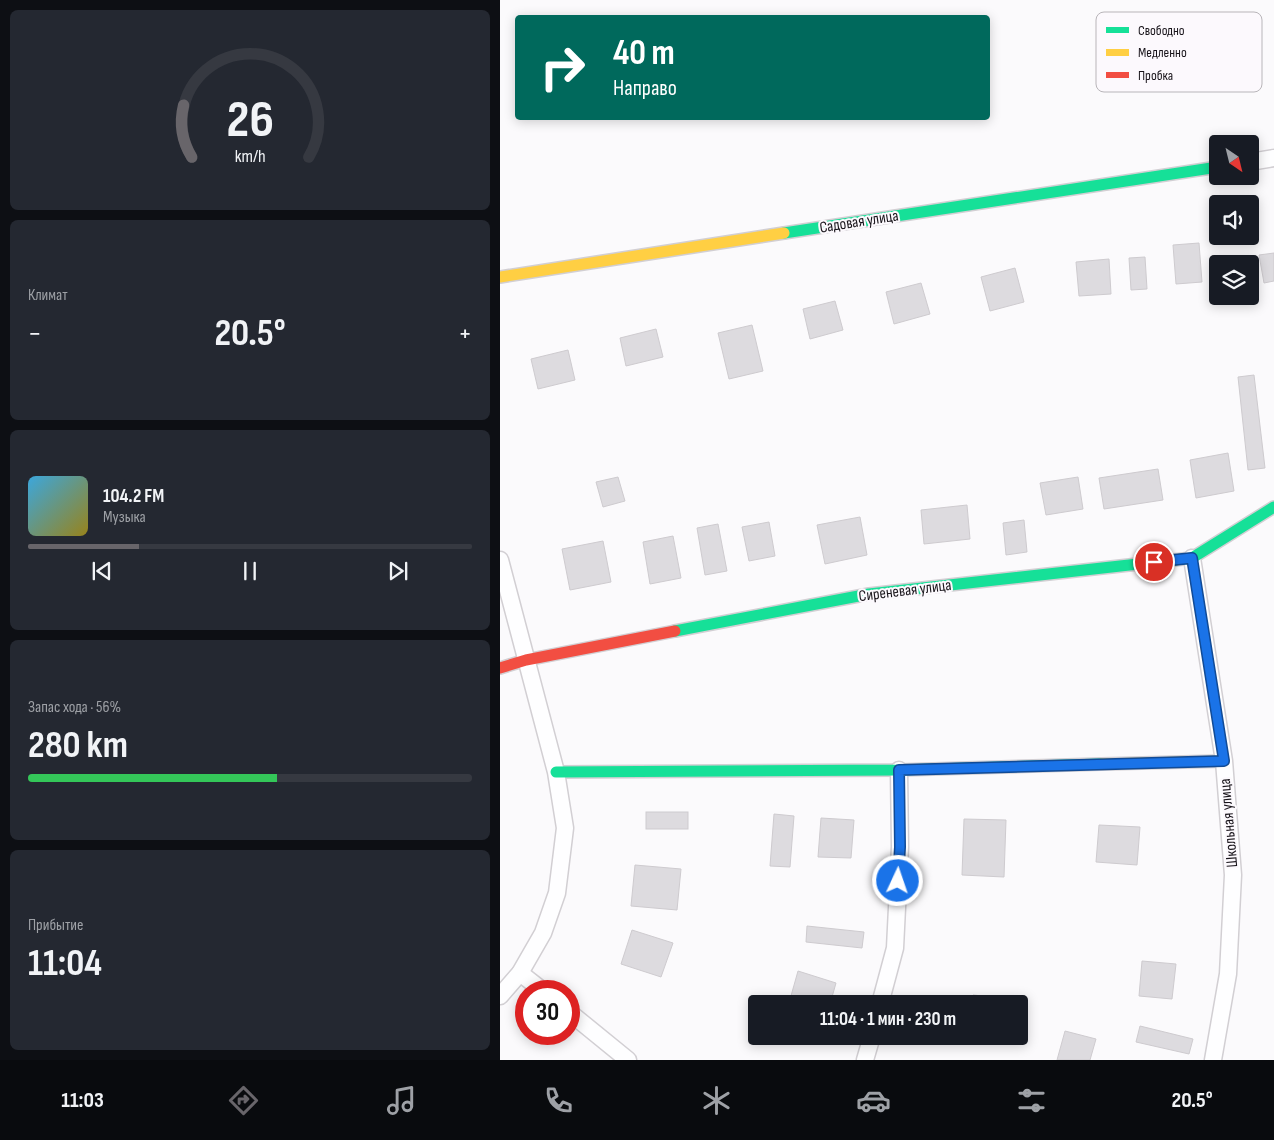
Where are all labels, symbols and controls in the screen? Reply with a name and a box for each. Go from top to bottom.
legend [1096,12,1262,92]
text: Свободно [1138,22,1185,39]
text: 40 m [613,32,675,75]
icon: right [530,35,595,100]
text: Медленно [1138,44,1187,61]
text: Пробка [1138,67,1173,84]
text: Направо [613,75,677,102]
text: 26 [226,89,274,152]
north arrow [1209,135,1259,185]
map controls [1209,135,1259,305]
text: km/h [235,146,265,167]
button: sound [1209,195,1259,245]
street label: Садовая улица [818,206,900,238]
button: layers [1209,255,1259,305]
text: Климат [28,286,68,305]
text: 20.5° [214,311,286,356]
text: − [28,317,42,350]
text: + [458,317,472,350]
text: 104.2 FM [103,485,164,508]
text: Музыка [103,508,146,527]
pin [1133,541,1175,583]
icon: arrive [1140,548,1168,576]
icon: previous [88,557,116,585]
icon: pause [236,557,264,585]
icon: next [384,557,412,585]
street label: Сиреневая улица [858,576,952,606]
text: Запас хода · 56% [28,698,121,717]
text: 280 km [28,723,128,768]
street label: Школьная улица [1216,778,1242,868]
position arrow [871,854,923,906]
text: Прибытие [28,916,83,935]
text: 11:04 [28,941,102,986]
speed limit sign: 30 [515,980,580,1045]
text: 11:04 · 1 мин · 230 m [820,1008,956,1031]
icon: directions [226,1083,261,1118]
icon: music [384,1083,419,1118]
icon: phone [541,1083,576,1118]
icon: climate [699,1083,734,1118]
icon: car [856,1083,891,1118]
icon: filters [1014,1083,1049,1118]
text: 11:03 [61,1087,104,1114]
text: 20.5° [1172,1087,1213,1114]

